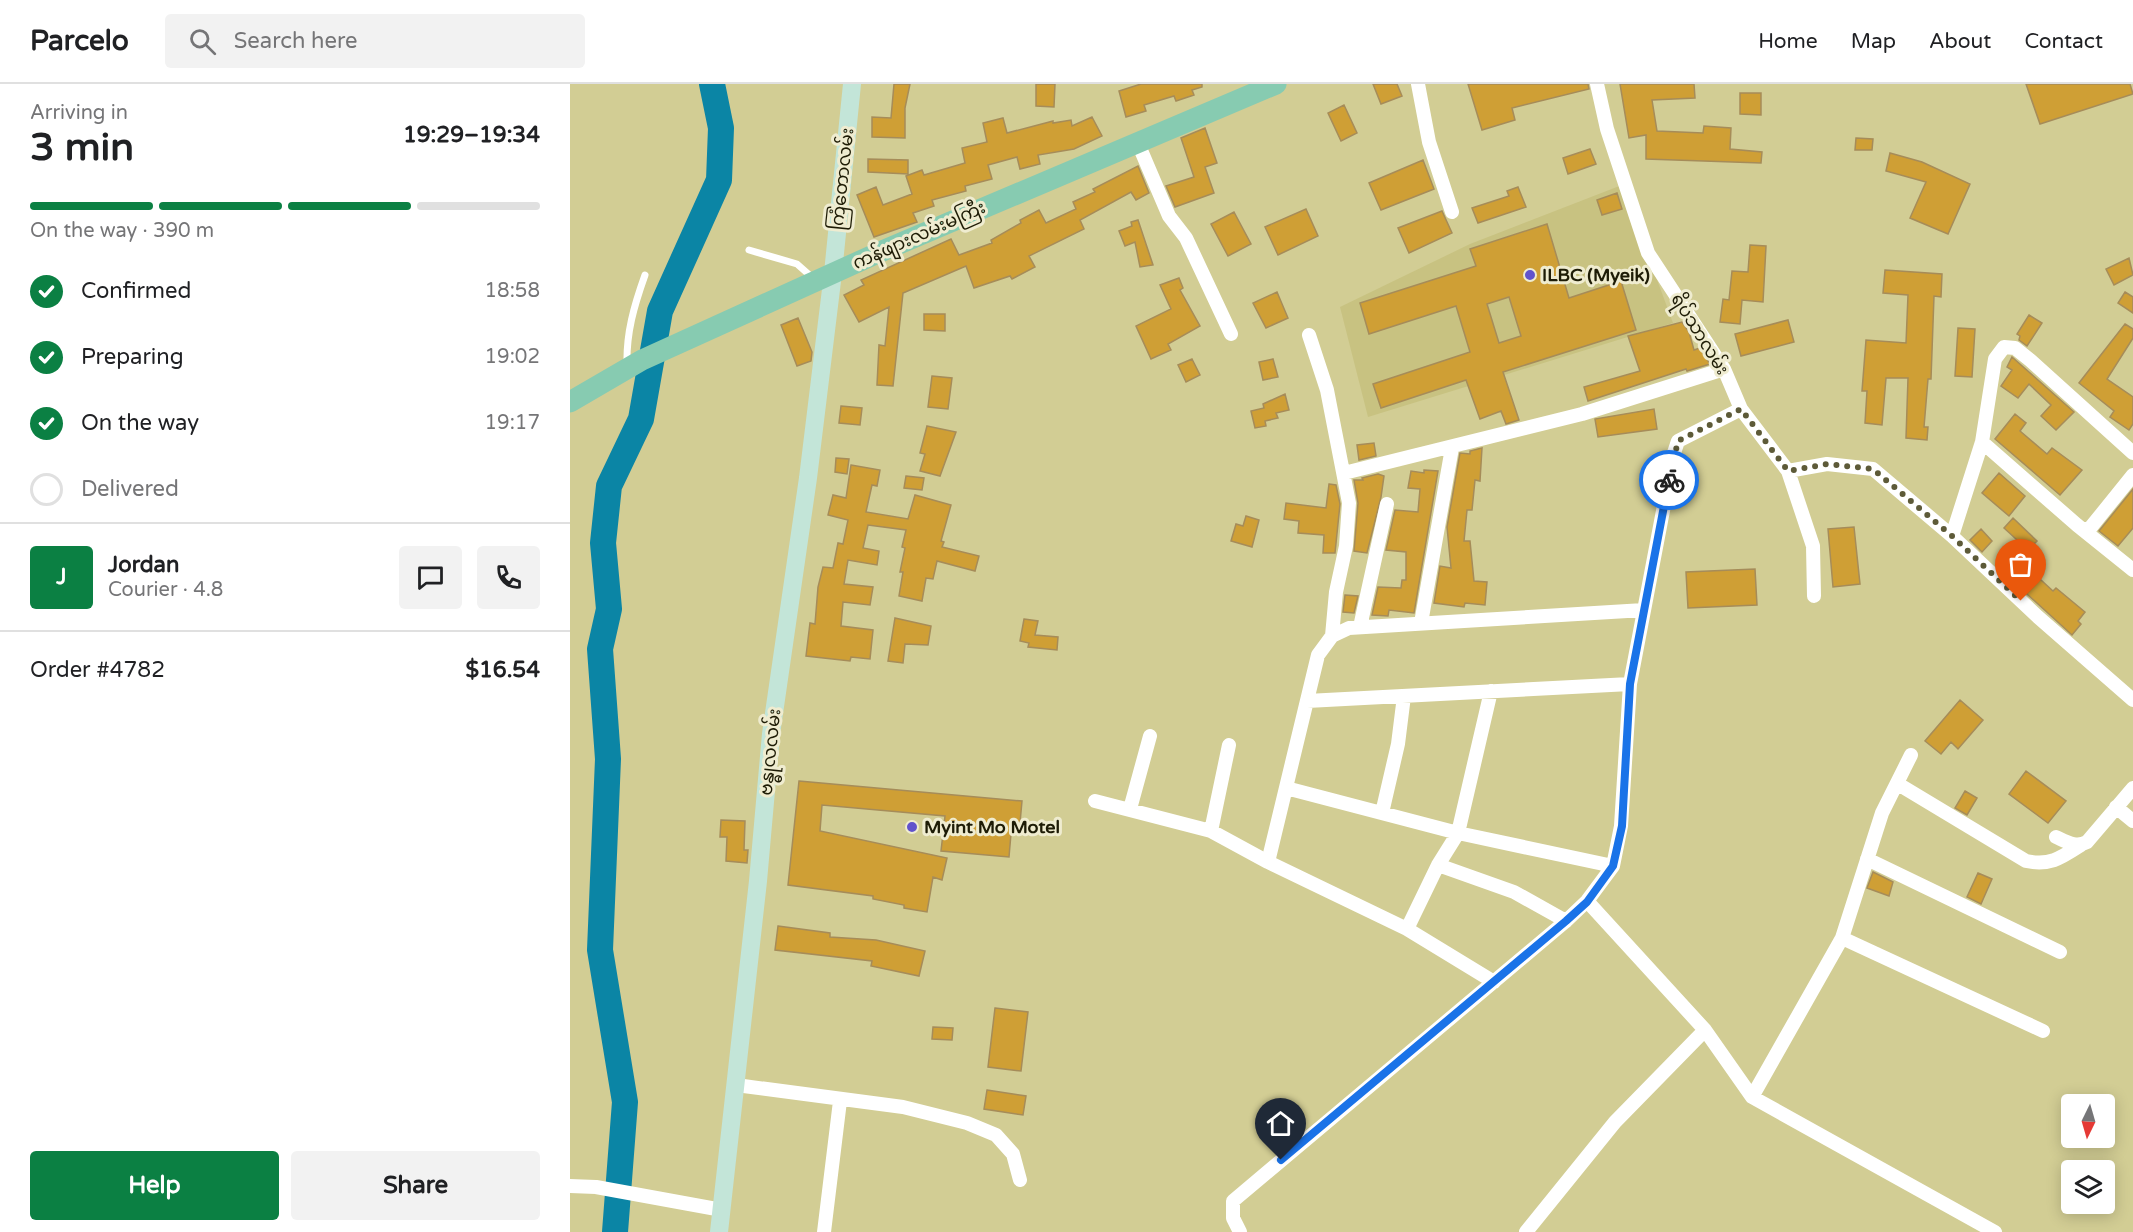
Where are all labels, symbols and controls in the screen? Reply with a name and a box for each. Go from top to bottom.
search box [165,14,585,68]
text: Parcelo [30,24,129,58]
icon: search [186,25,219,58]
text: Search here [234,28,358,54]
text: Home [1758,29,1818,54]
text: Map [1851,29,1896,54]
text: About [1929,29,1991,54]
text: Contact [2024,29,2103,54]
text: Arriving in [30,101,128,125]
text: 19:29–19:34 [403,122,540,148]
text: 3 min [30,124,134,171]
street label: ကြံတောလမ်း [824,127,862,232]
street label: ကန်ဖျားလမ်းမကြီး [848,193,990,278]
text: On the way · 390 m [30,219,214,243]
place label: ILBC (Myeik) [1542,264,1650,286]
marker: ILBC (Myeik) [1523,268,1537,282]
icon: check [30,275,63,308]
text: Confirmed [81,278,191,304]
text: 18:58 [485,279,540,303]
street label: ရိပ်သာလမ်း [1663,288,1736,381]
icon: check [30,341,63,374]
text: Preparing [81,344,184,370]
text: 19:02 [485,345,540,369]
icon: check [30,407,63,440]
text: On the way [81,410,199,436]
text: 19:17 [485,411,540,435]
courier [1639,450,1699,510]
icon: bike [1653,464,1686,497]
text: Delivered [81,476,179,502]
pin [1995,539,2046,601]
button: chat [399,546,462,609]
button: phone [477,546,540,609]
icon: bag [2004,548,2037,581]
text: Jordan [108,552,179,578]
text: J [56,564,67,590]
text: Courier · 4.8 [108,578,223,602]
text: Order #4782 [30,657,165,683]
text: $16.54 [465,657,540,683]
street label: ဗန္ဓုလလမ်း [753,707,790,797]
place label: Myint Mo Motel [924,816,1060,838]
marker: Myint Mo Motel [905,820,919,834]
north arrow [2061,1094,2115,1148]
map controls [2061,1094,2115,1214]
pin [1255,1098,1306,1160]
icon: home [1264,1107,1297,1140]
button: Help [30,1151,279,1220]
button: Share [291,1151,540,1220]
button: layers [2061,1160,2115,1214]

